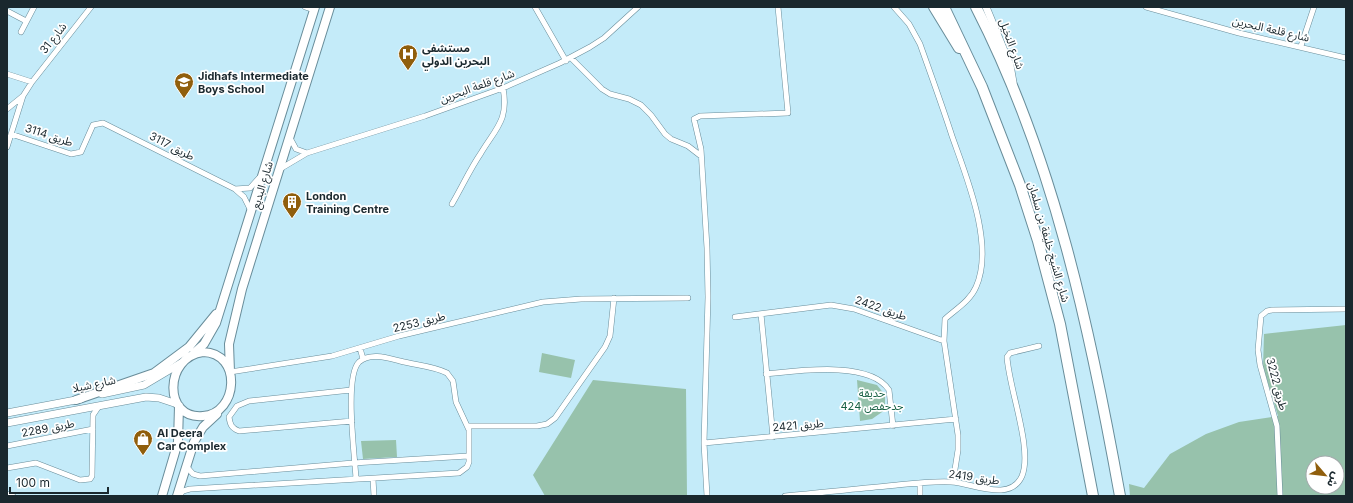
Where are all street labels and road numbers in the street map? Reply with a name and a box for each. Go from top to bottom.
street label: شارع قلعة البحرين [1231,13,1311,46]
street label: شارع النخيل [995,17,1028,72]
street label: شارع 31 [36,19,71,57]
street label: شارع قلعة البحرين [438,66,517,107]
street label: طريق 3114 [23,121,75,149]
street label: طريق 3117 [147,129,197,163]
street label: شارع البديع [248,159,277,211]
street label: شارع الشيخ خليفة بن سلمان [1024,180,1073,304]
street label: طريق 2422 [853,293,909,323]
street label: طريق 2253 [391,309,447,335]
street label: طريق 3222 [1263,356,1291,412]
street label: شارع شيلا [71,373,117,396]
street label: طريق 2289 [20,416,76,440]
street label: طريق 2421 [772,416,824,434]
street label: طريق 2419 [948,466,1000,488]

